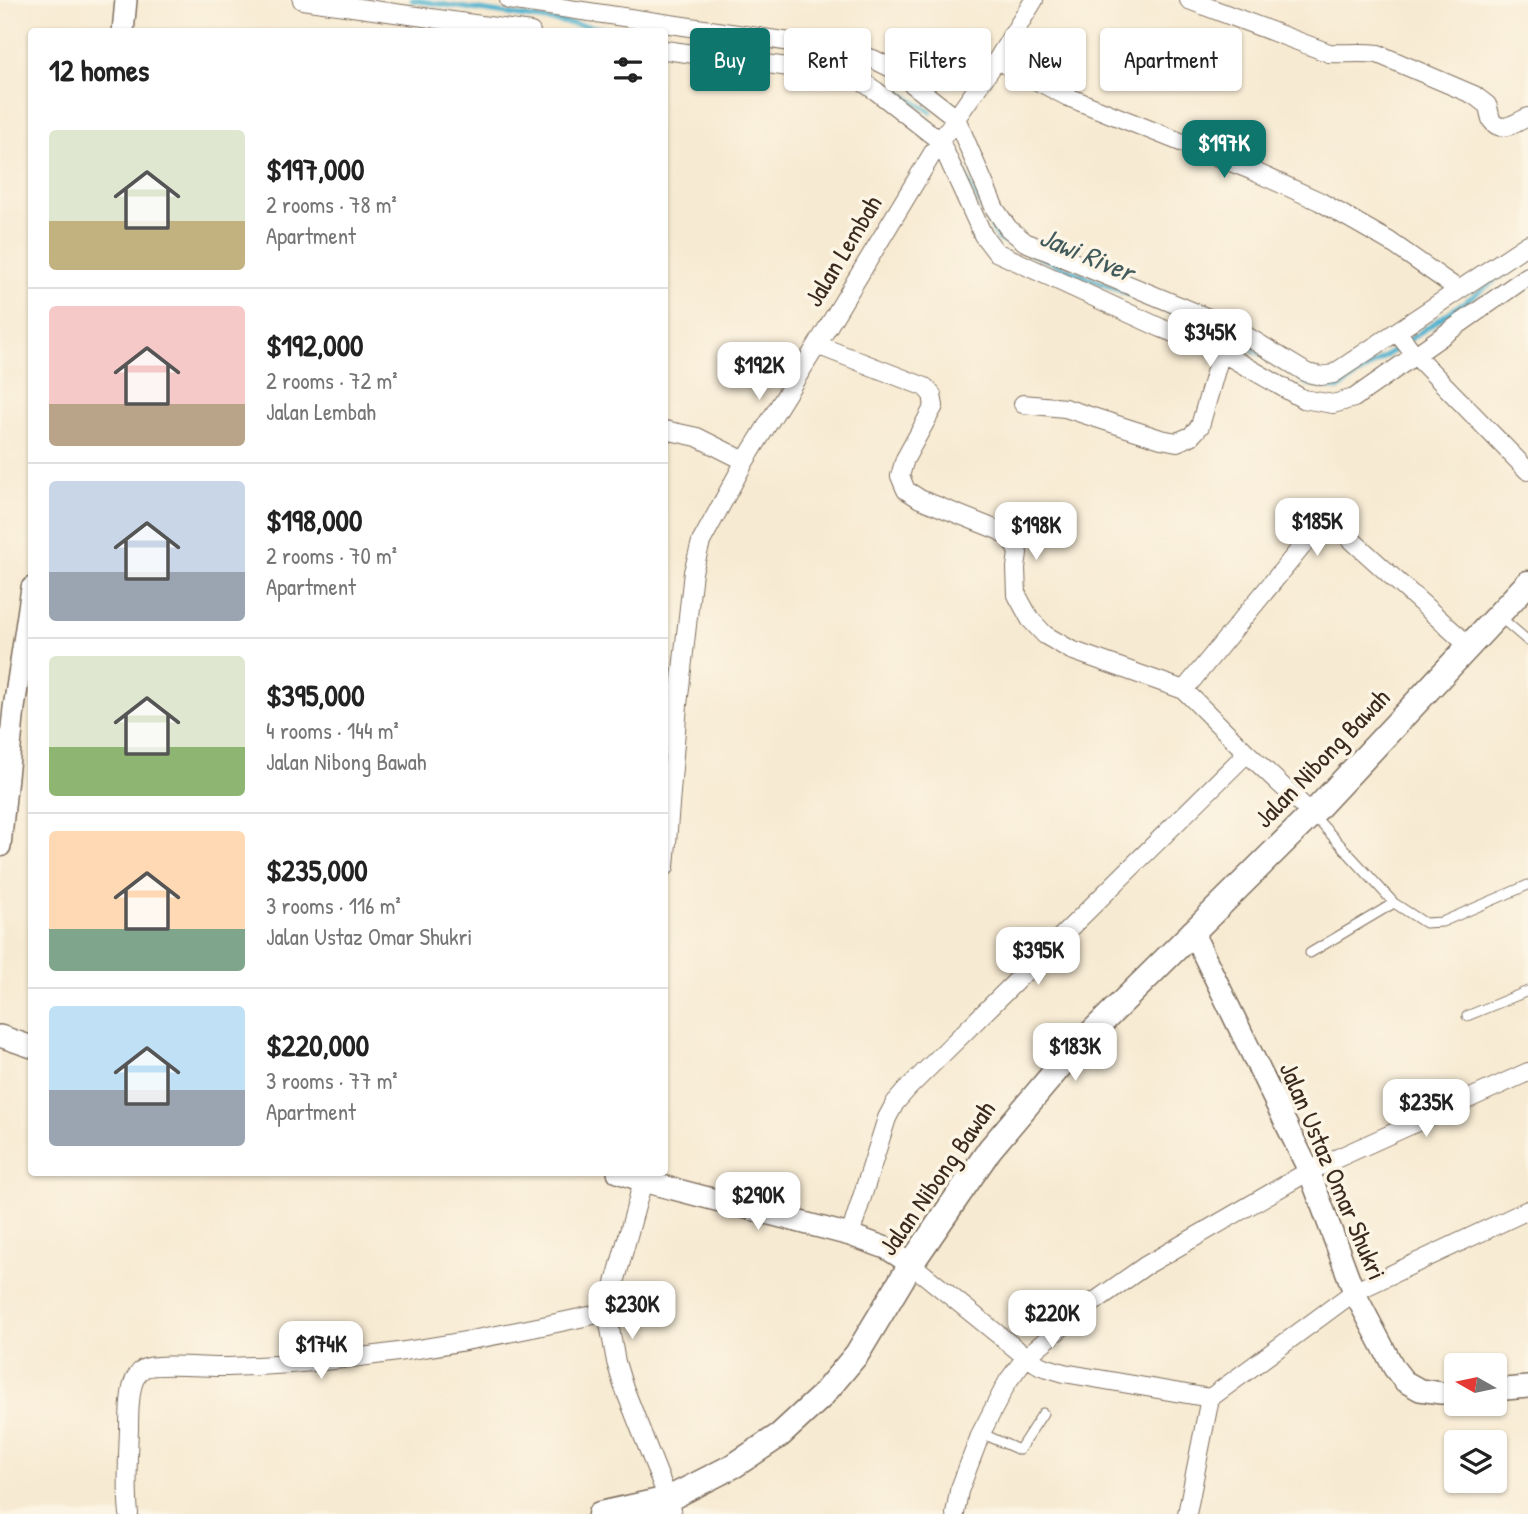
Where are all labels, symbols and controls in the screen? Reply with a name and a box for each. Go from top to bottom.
chip: Buy [690,28,770,91]
chip: Rent [784,28,871,91]
chip: Filters [885,28,991,91]
chip: New [1005,28,1086,91]
chip: Apartment [1100,28,1242,91]
text: 12 homes [49,50,149,90]
icon: filters [609,51,647,89]
pin: $197K [1175,120,1273,180]
text: $197K [1198,127,1250,158]
text: $197,000 [266,149,364,189]
icon: home [105,158,189,242]
street label: Jalan Lembah [796,188,890,313]
text: 2 rooms · 78 m² [266,189,397,220]
water label: Jawi River [1034,217,1143,292]
text: Apartment [266,220,356,251]
pin: $345K [1161,310,1259,369]
text: $345K [1184,316,1236,347]
text: $192,000 [266,325,364,365]
icon: home [105,334,189,418]
pin: $192K [710,342,808,402]
text: $192K [733,349,785,380]
text: 2 rooms · 72 m² [266,365,398,396]
text: Jalan Lembah [266,396,376,427]
pin: $185K [1268,498,1366,558]
text: $198,000 [266,500,362,540]
pin: $198K [987,503,1085,562]
text: $185K [1291,505,1343,536]
icon: home [105,509,189,593]
text: $198K [1011,509,1061,540]
text: 2 rooms · 70 m² [266,540,397,571]
text: Apartment [266,571,356,602]
text: $395,000 [266,675,365,715]
street label: Jalan Nibong Bawah [1246,680,1397,835]
icon: home [105,684,189,768]
text: 4 rooms · 144 m² [266,715,399,746]
text: Jalan Nibong Bawah [266,746,426,777]
text: $235,000 [266,850,368,890]
icon: home [105,859,189,943]
text: 3 rooms · 116 m² [266,890,401,921]
text: Jalan Ustaz Omar Shukri [266,921,472,952]
pin: $395K [989,928,1087,987]
text: $395K [1012,934,1064,965]
pin: $183K [1026,1024,1124,1083]
text: $220,000 [266,1025,369,1065]
text: $183K [1049,1030,1101,1061]
icon: home [105,1034,189,1118]
street label: Jalan Ustaz Omar Shukri [1272,1057,1395,1285]
text: 3 rooms · 77 m² [266,1065,398,1096]
pin: $235K [1377,1080,1475,1139]
text: $235K [1399,1086,1453,1117]
street label: Jalan Nibong Bawah [870,1093,1003,1262]
text: Apartment [266,1096,356,1127]
pin: $290K [709,1172,807,1232]
text: $290K [731,1179,785,1210]
pin: $230K [583,1282,681,1341]
text: $230K [604,1288,660,1319]
pin: $220K [1003,1290,1101,1350]
text: $220K [1024,1297,1080,1328]
pin: $174K [272,1322,370,1381]
text: $174K [295,1328,347,1359]
north arrow [1444,1353,1507,1416]
map controls [1444,1353,1507,1493]
button: layers [1444,1430,1507,1493]

